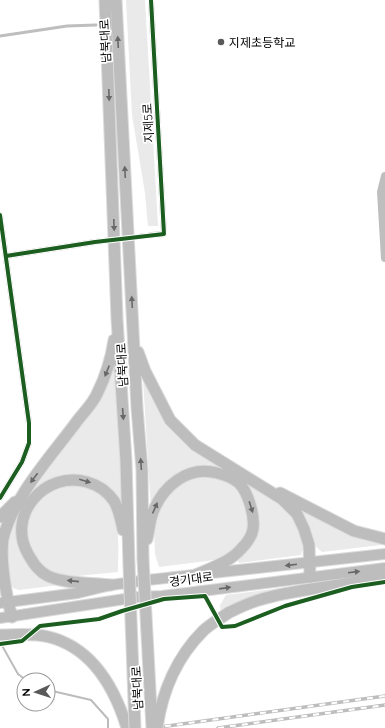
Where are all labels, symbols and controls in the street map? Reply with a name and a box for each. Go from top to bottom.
street label: 남북대로 [96,19,114,63]
place label: 지제초등학교 [229,35,295,50]
one-way arrow [115,36,122,48]
marker: 지제초등학교 [216,37,226,47]
one-way arrow [106,89,113,101]
street label: 지제5로 [139,103,157,143]
one-way arrow [122,165,128,178]
one-way arrow [111,219,117,232]
one-way arrow [128,296,135,308]
street label: 남북대로 [113,343,131,387]
one-way arrow [104,366,110,377]
one-way arrow [120,408,127,420]
one-way arrow [138,458,145,470]
one-way arrow [30,473,39,484]
one-way arrow [79,478,91,484]
one-way arrow [153,501,159,513]
one-way arrow [248,502,254,514]
one-way arrow [285,561,297,568]
street label: 경기대로 [168,568,214,590]
one-way arrow [347,569,360,575]
one-way arrow [67,578,79,585]
one-way arrow [218,584,231,591]
street label: 남북대로 [128,666,146,710]
north arrow [16,672,56,712]
text: N [19,688,33,697]

